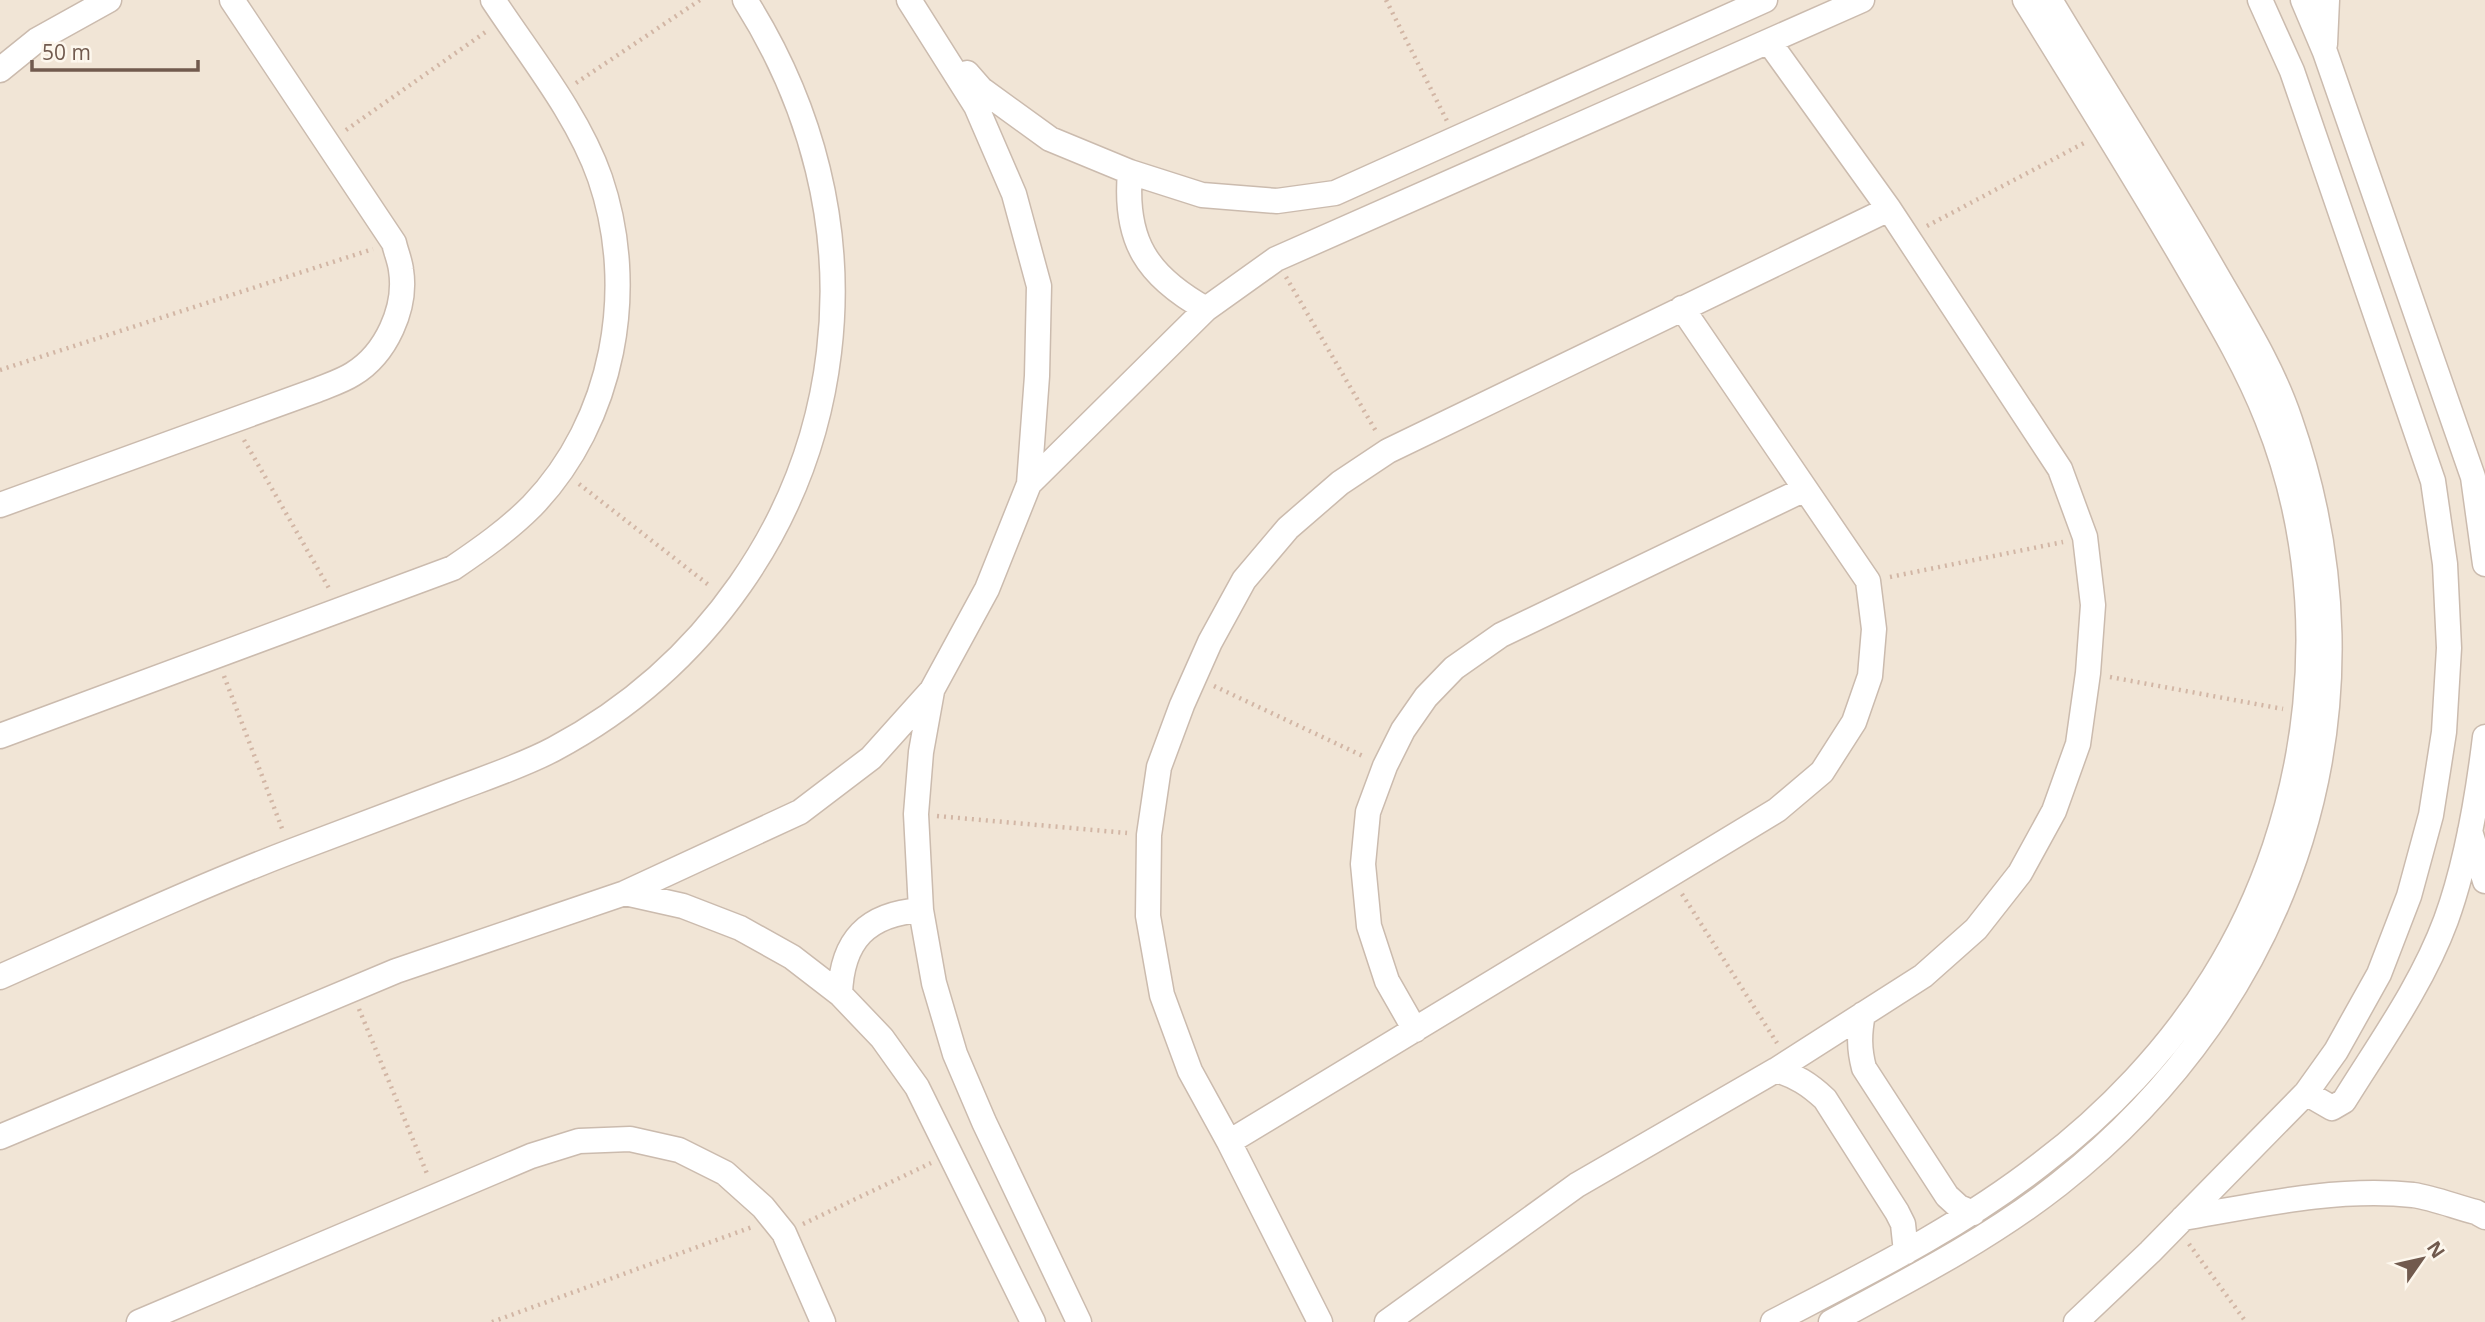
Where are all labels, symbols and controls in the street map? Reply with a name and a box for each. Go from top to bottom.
scale bar [32,28,198,72]
text: 50 m [42,38,91,66]
north arrow [2387,1224,2457,1294]
text: N [2421,1236,2451,1263]

